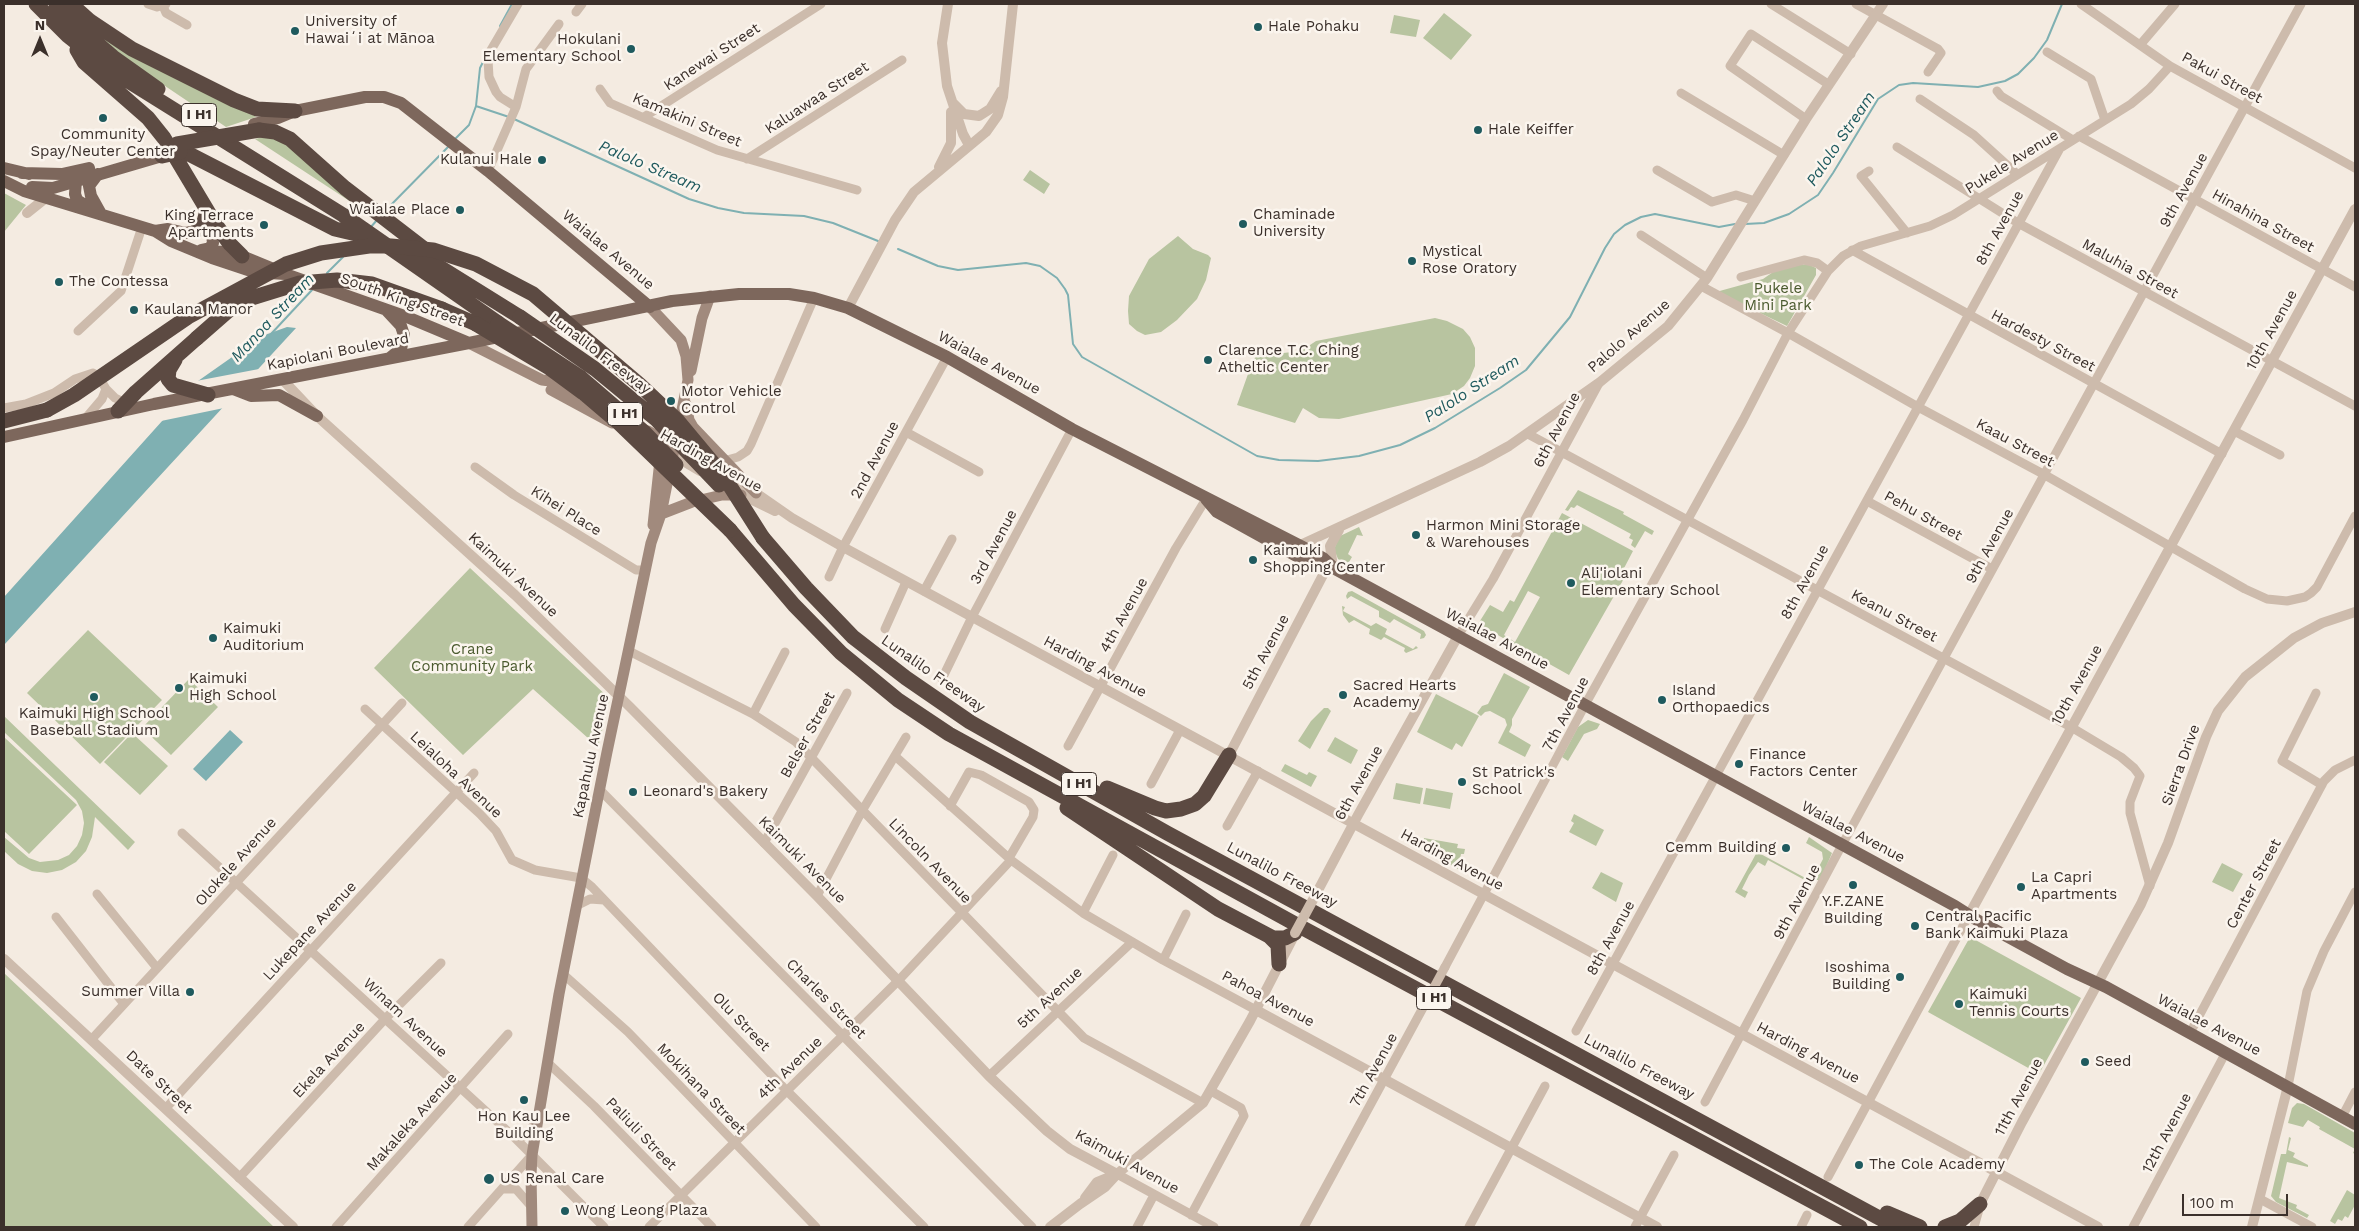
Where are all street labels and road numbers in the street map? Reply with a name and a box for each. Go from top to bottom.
street label: Kanewai Street [661,19,763,95]
street label: Pakui Street [2178,48,2266,108]
street label: Kaluawaa Street [762,58,872,138]
street label: Kamakini Street [630,89,744,151]
road number: I H1 [182,104,216,126]
street label: Pukele Avenue [1962,126,2062,198]
street label: 9th Avenue [2156,149,2212,231]
street label: Hinahina Street [2209,185,2317,257]
street label: 8th Avenue [1972,187,2028,269]
street label: Waialae Avenue [558,206,658,294]
street label: Maluhia Street [2079,235,2181,303]
street label: South King Street [338,269,466,331]
street label: 10th Avenue [2243,287,2301,373]
street label: Palolo Avenue [1584,295,1674,377]
street label: Hardesty Street [1988,306,2098,376]
street label: Lunalilo Freeway [546,310,654,398]
street label: Waialae Avenue [934,327,1044,399]
street label: Kapiolani Boulevard [265,329,411,375]
street label: 6th Avenue [1530,389,1584,471]
road number: I H1 [608,402,642,426]
street label: Kaau Street [1973,415,2057,471]
street label: 2nd Avenue [847,418,903,502]
street label: Harding Avenue [657,425,765,497]
street label: Kihei Place [527,482,605,540]
street label: Pehu Street [1881,487,1965,545]
street label: 9th Avenue [1962,505,2018,587]
street label: 3rd Avenue [967,506,1021,588]
street label: Kaimuki Avenue [464,529,562,621]
street label: 8th Avenue [1777,541,1833,623]
street label: 4th Avenue [1096,574,1152,656]
street label: Keanu Street [1848,586,1940,646]
street label: Waialae Avenue [1442,604,1552,674]
street label: 5th Avenue [1239,611,1293,693]
street label: Lunalilo Freeway [878,631,988,717]
street label: Harding Avenue [1040,632,1150,702]
street label: 10th Avenue [2048,642,2106,728]
street label: 7th Avenue [1539,674,1593,754]
street label: Belser Street [777,689,839,781]
street label: Kapahulu Avenue [569,692,613,820]
street label: Sierra Drive [2158,722,2204,808]
street label: Leialoha Avenue [406,728,506,822]
street label: 6th Avenue [1331,742,1387,824]
road number: I H1 [1062,772,1096,796]
street label: Waialae Avenue [1798,797,1908,867]
street label: Kaimuki Avenue [755,813,849,907]
street label: Olokele Avenue [191,814,281,910]
street label: Lincoln Avenue [885,815,975,907]
street label: Harding Avenue [1397,825,1507,895]
street label: Center Street [2223,836,2285,932]
street label: Lunalilo Freeway [1224,838,1340,912]
street label: 9th Avenue [1770,861,1824,943]
street label: Lukepane Avenue [259,878,361,984]
street label: 8th Avenue [1583,897,1639,979]
street label: Charles Street [782,955,870,1043]
street label: 5th Avenue [1014,963,1086,1033]
street label: Pahoa Avenue [1218,967,1318,1031]
street label: Winam Avenue [359,974,451,1062]
road number: I H1 [1416,986,1452,1010]
street label: Olu Street [708,989,774,1055]
street label: Waialae Avenue [2154,990,2264,1060]
street label: Ekela Avenue [289,1018,369,1102]
street label: Harding Avenue [1753,1018,1863,1088]
street label: 7th Avenue [1346,1030,1402,1110]
street label: Lunalilo Freeway [1581,1030,1697,1104]
street label: 4th Avenue [754,1033,826,1103]
street label: Mokihana Street [653,1040,749,1138]
street label: Date Street [122,1047,196,1117]
street label: 11th Avenue [1991,1055,2047,1139]
street label: Makaleka Avenue [363,1069,461,1175]
street label: 12th Avenue [2138,1090,2196,1176]
street label: Paliuli Street [602,1094,680,1174]
street label: Kaimuki Avenue [1072,1126,1182,1198]

